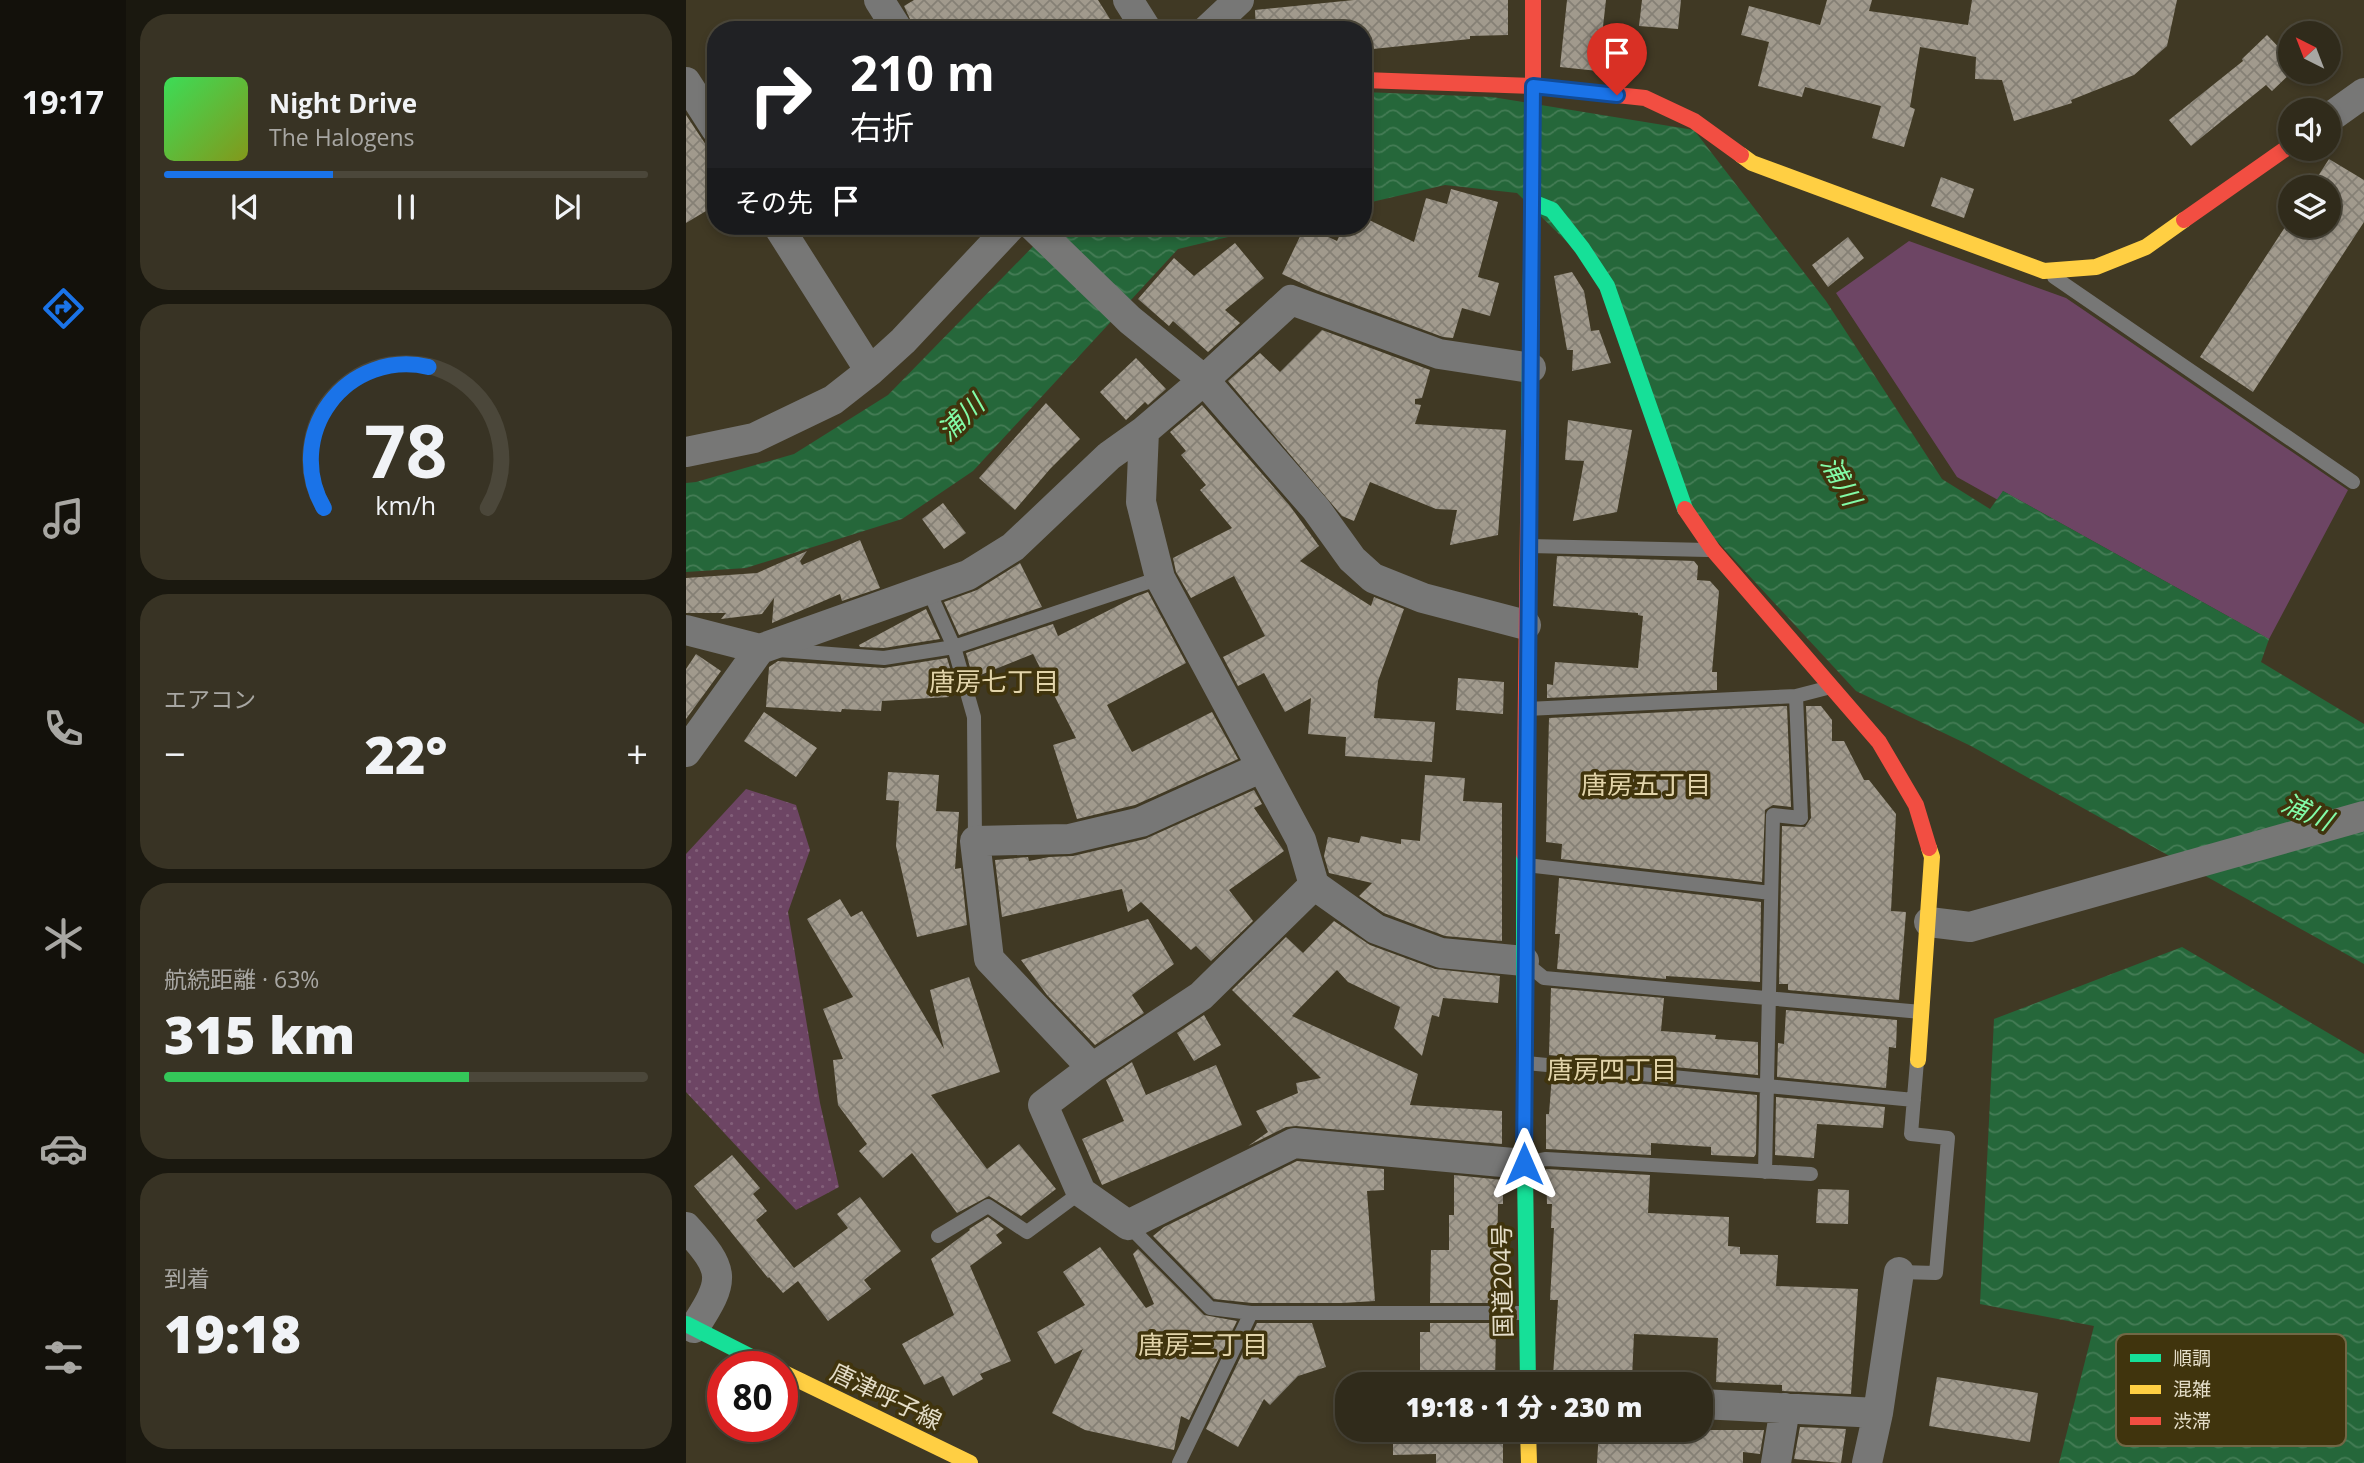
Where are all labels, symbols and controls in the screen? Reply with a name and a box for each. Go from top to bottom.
north arrow [2278,21,2342,84]
map controls [2278,21,2341,238]
pin [1587,23,1647,95]
icon: arrive [1598,34,1636,72]
text: 210 m [850,39,995,105]
icon: right [735,49,826,140]
text: 19:17 [22,80,104,123]
text: Night Drive [269,85,417,121]
button: sound [2278,98,2341,161]
text: 右折 [850,105,914,148]
text: The Halogens [269,121,415,153]
button: layers [2278,175,2341,238]
icon: arrive [827,182,865,220]
text: その先 [735,184,813,220]
icon: previous [226,188,264,226]
icon: pause [387,188,425,226]
icon: next [548,188,586,226]
icon: directions [39,284,88,333]
water label: 浦川 [929,384,994,448]
text: 78 [364,400,448,499]
water label: 浦川 [1814,449,1872,515]
text: km/h [376,487,436,521]
icon: music [39,494,88,543]
district label: 唐房七丁目 [929,663,1059,699]
text: エアコン [164,683,256,715]
icon: phone [39,704,88,753]
text: 22° [365,718,447,789]
text: − [164,727,186,779]
text: + [626,727,648,779]
district label: 唐房五丁目 [1581,766,1711,802]
water label: 浦川 [2276,784,2341,839]
icon: climate [39,914,88,963]
text: 航続距離 · 63% [164,963,319,995]
text: 315 km [164,998,355,1069]
district label: 唐房四丁目 [1547,1051,1677,1087]
icon: car [39,1124,88,1173]
position arrow [1487,1127,1561,1201]
street label: 国道204号 [1484,1224,1519,1338]
text: 到着 [164,1262,210,1294]
text: 19:18 [164,1297,301,1368]
district label: 唐房三丁目 [1138,1326,1268,1362]
icon: filters [39,1333,88,1382]
legend [2116,1334,2346,1446]
text: 順調 [2173,1345,2211,1371]
speed limit sign: 80 [707,1351,798,1442]
street label: 唐津呼子線 [825,1355,948,1437]
text: 混雑 [2173,1376,2211,1402]
text: 19:18 · 1 分 · 230 m [1406,1389,1642,1425]
text: 渋滞 [2173,1408,2211,1434]

